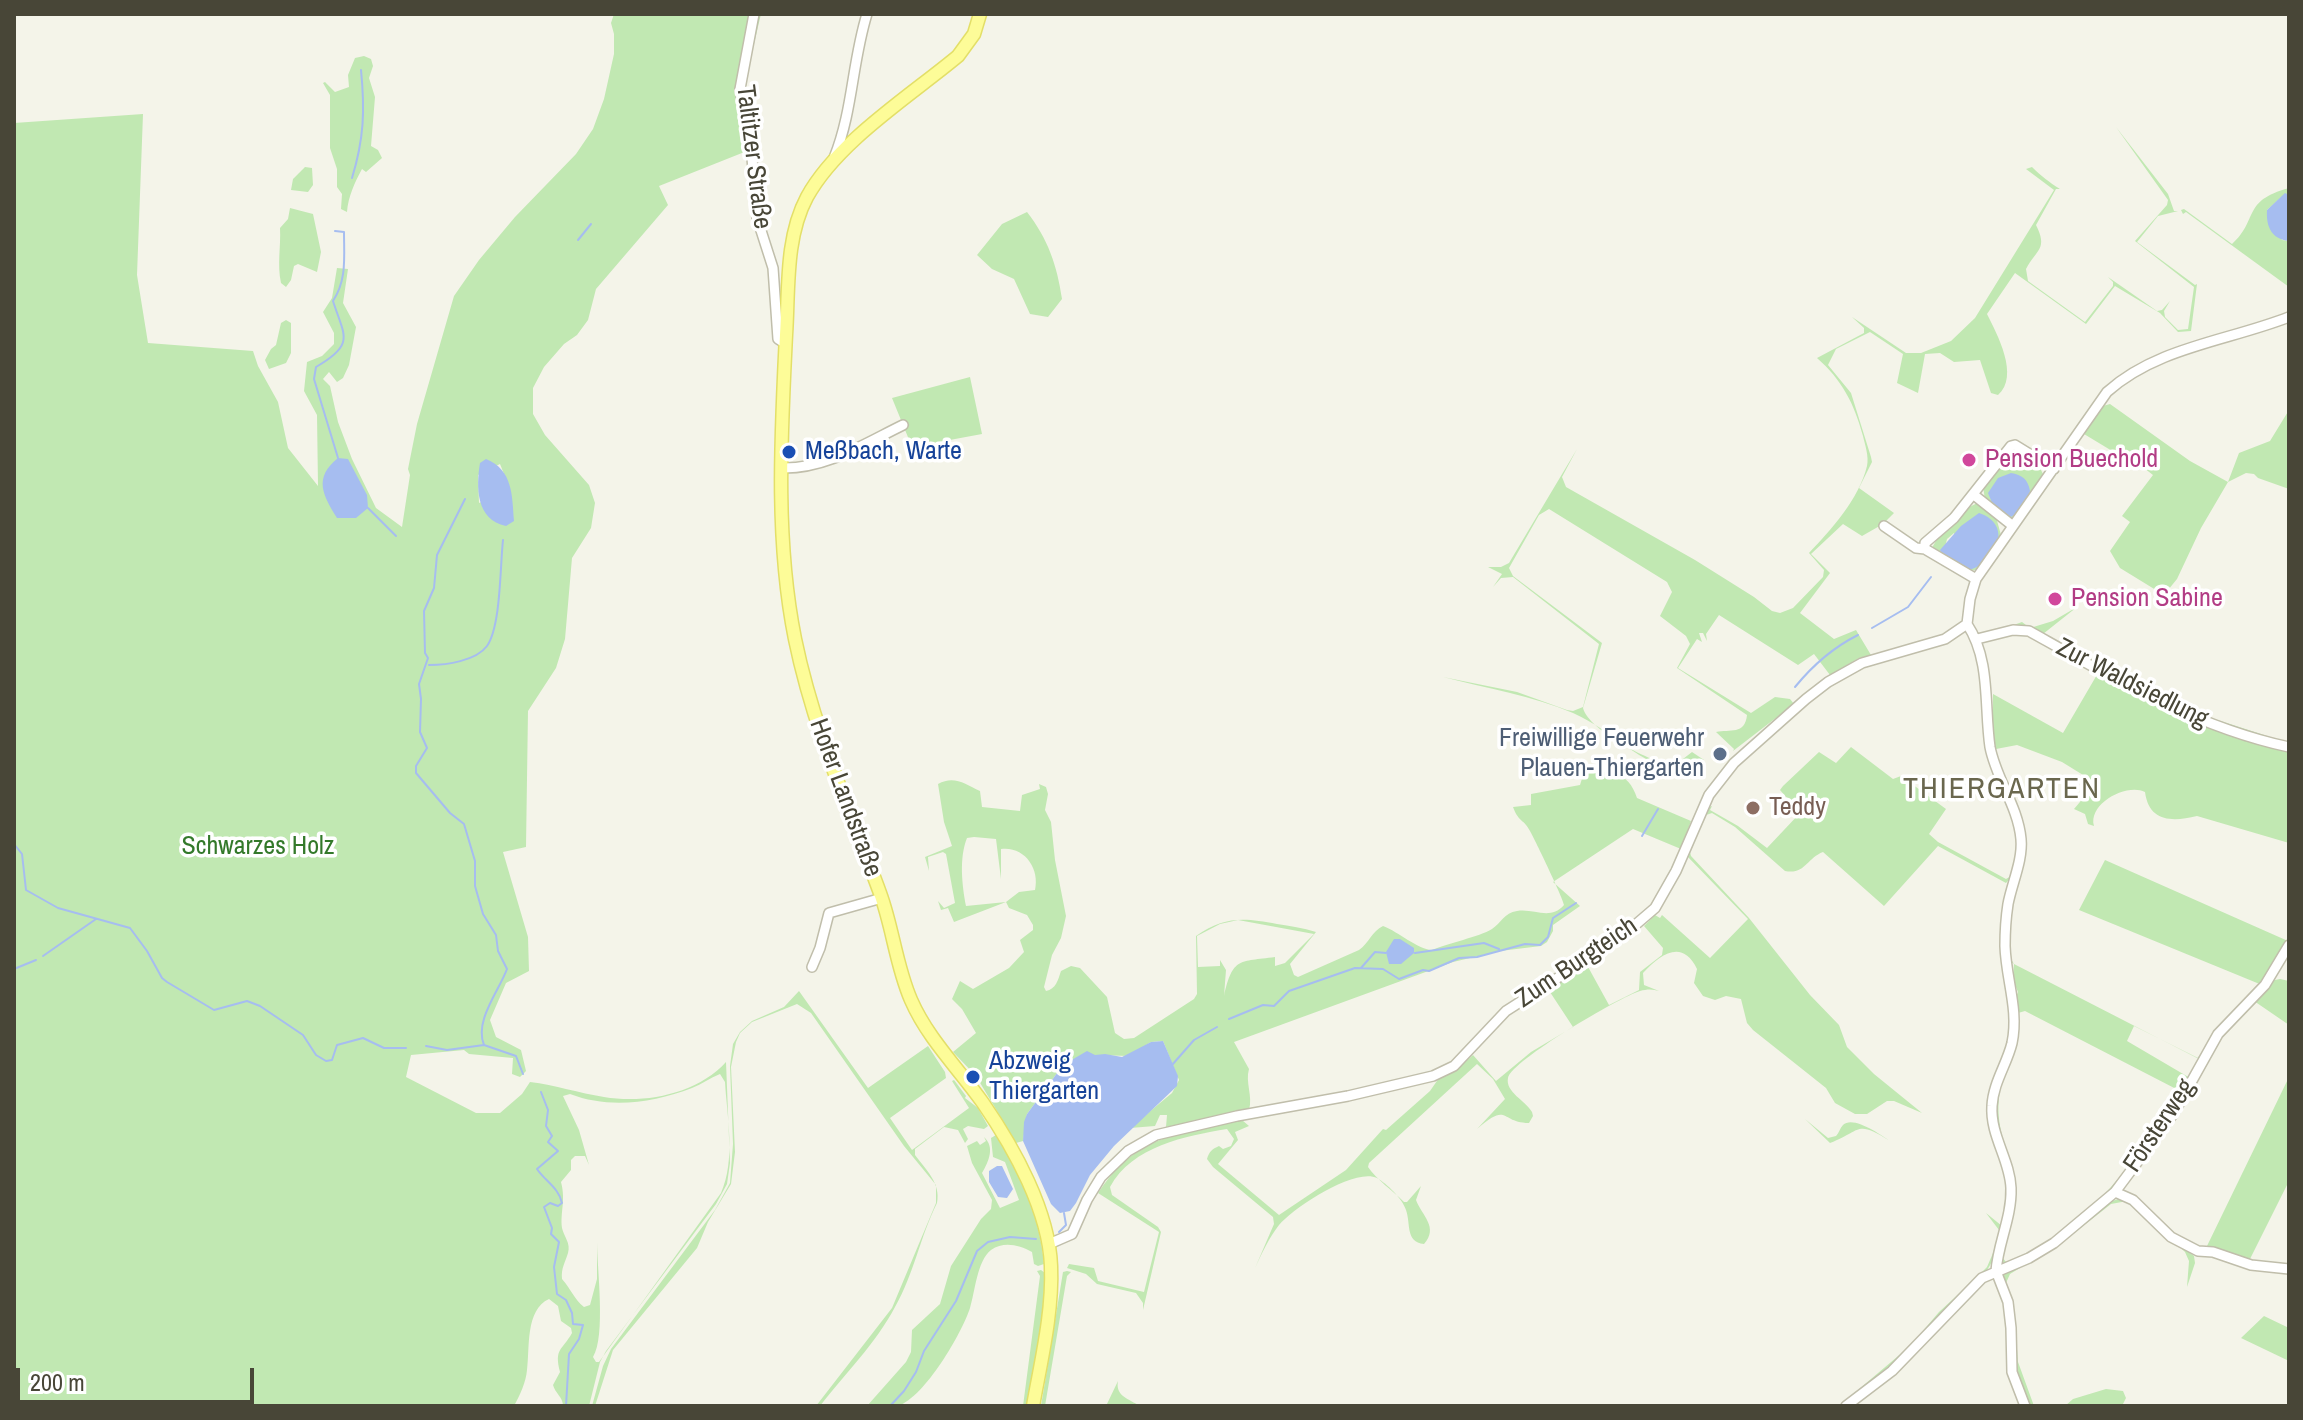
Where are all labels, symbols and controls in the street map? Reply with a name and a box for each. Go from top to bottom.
street label: Taltitzer Straße [729,83,777,231]
place label: Meßbach, Warte [805,436,962,468]
marker: Meßbach, Warte [780,443,798,461]
place label: Pension Buechold [1985,444,2158,476]
marker: Pension Buechold [1960,451,1978,469]
place label: Pension Sabine [2071,583,2223,615]
marker: Pension Sabine [2046,590,2064,608]
street label: Zur Waldsiedlung [2051,632,2213,736]
street label: Hofer Landstraße [802,715,888,881]
place label: Freiwillige Feuerwehr Plauen-Thiergarten [1499,723,1704,784]
marker: Freiwillige Feuerwehr Plauen-Thiergarten [1711,745,1729,763]
district label: THIERGARTEN [1903,772,2101,808]
place label: Teddy [1769,792,1826,824]
marker: Teddy [1744,799,1762,817]
park label: Schwarzes Holz [182,831,334,863]
street label: Zum Burgteich [1510,911,1644,1015]
place label: Abzweig Thiergarten [989,1046,1099,1108]
marker: Abzweig Thiergarten [964,1068,982,1086]
street label: Försterweg [2118,1074,2202,1178]
scale bar [20,1352,258,1402]
text: 200 m [30,1366,85,1398]

